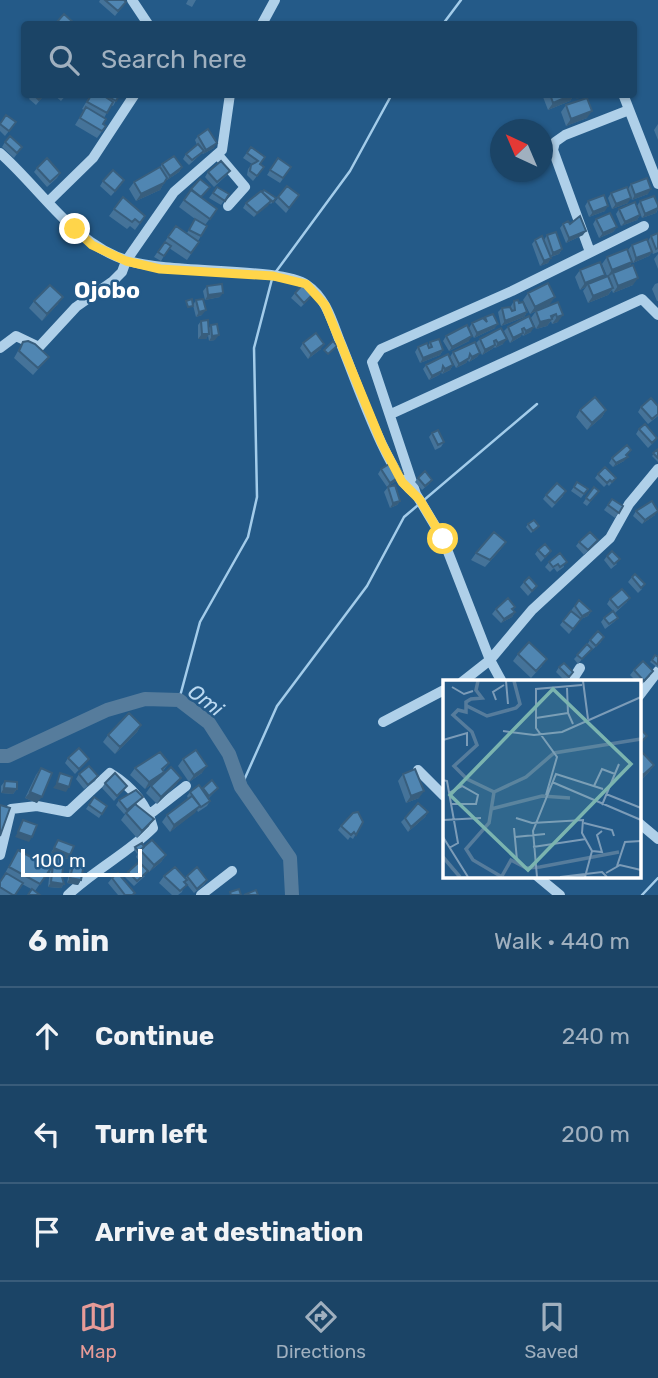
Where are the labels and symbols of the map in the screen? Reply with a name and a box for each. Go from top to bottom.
north arrow [490,119,553,182]
route end [59,213,90,244]
district label: Ojobo [74,276,140,304]
route start [427,523,458,554]
water label: Omi [183,679,229,722]
inset map [443,680,640,878]
scale bar [21,846,142,878]

